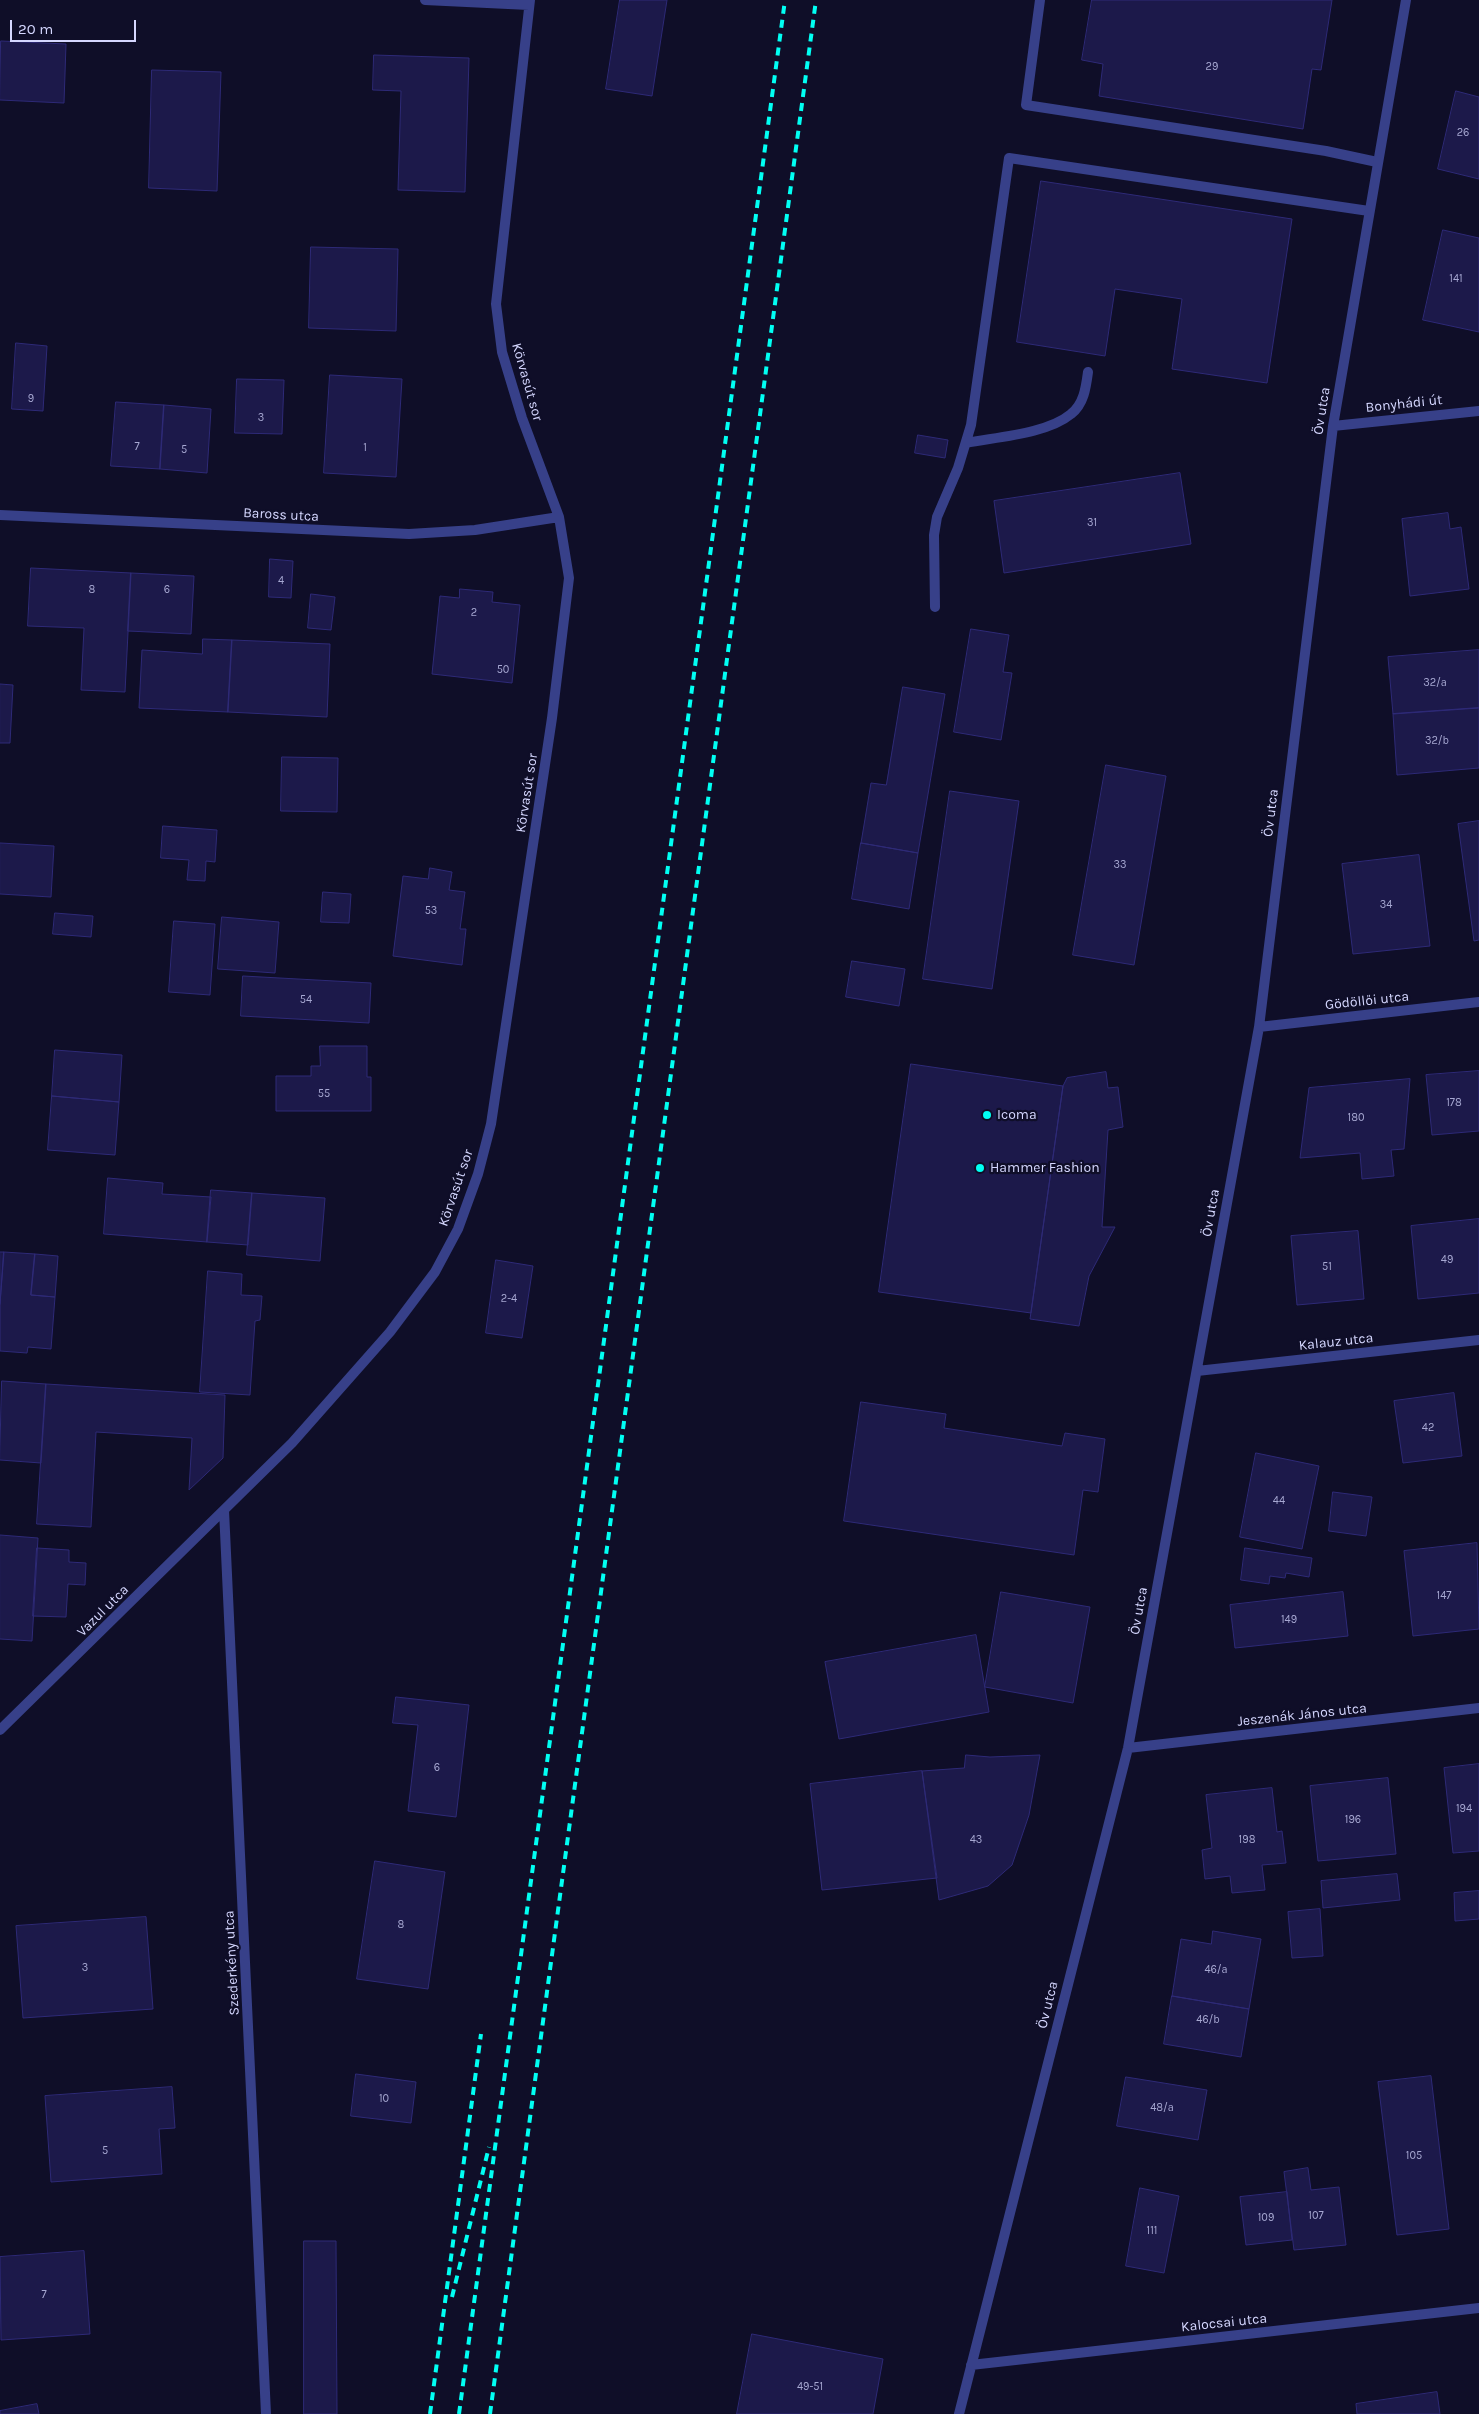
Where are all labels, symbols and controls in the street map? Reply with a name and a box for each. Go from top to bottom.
scale bar [12,10,139,42]
text: 20 m [18,20,53,38]
house number: 29 [1206,60,1218,74]
house number: 26 [1457,126,1469,140]
house number: 141 [1449,272,1463,286]
street label: Körvasút sor [508,341,546,423]
street label: Öv utca [1310,386,1334,436]
house number: 9 [28,392,34,406]
street label: Bonyhádi út [1365,392,1443,416]
house number: 3 [258,411,264,425]
house number: 7 [134,440,140,454]
house number: 1 [363,441,367,455]
house number: 5 [181,443,187,457]
street label: Baross utca [243,505,319,525]
house number: 31 [1087,516,1097,530]
house number: 4 [278,574,284,588]
house number: 8 [89,583,95,597]
house number: 6 [164,583,170,597]
house number: 2 [471,606,477,620]
house number: 50 [497,663,509,677]
house number: 32/a [1423,676,1447,690]
house number: 32/b [1425,734,1449,748]
street label: Körvasút sor [512,752,542,834]
street label: Öv utca [1260,788,1282,838]
house number: 33 [1114,858,1126,872]
house number: 34 [1380,898,1392,912]
house number: 53 [425,904,437,918]
street label: Gödöllői utca [1324,988,1410,1014]
house number: 54 [300,993,312,1007]
house number: 55 [318,1087,330,1101]
house number: 178 [1446,1096,1462,1110]
place label: Icoma [997,1107,1037,1123]
marker: Icoma [981,1109,993,1121]
house number: 180 [1348,1111,1364,1125]
street label: Körvasút sor [435,1147,477,1229]
place label: Hammer Fashion [990,1160,1100,1176]
marker: Hammer Fashion [974,1162,986,1174]
street label: Öv utca [1199,1188,1223,1238]
house number: 49 [1441,1253,1453,1267]
house number: 51 [1322,1260,1332,1274]
house number: 2-4 [501,1292,517,1306]
street label: Kalauz utca [1298,1330,1374,1354]
house number: 42 [1422,1421,1434,1435]
house number: 44 [1273,1494,1285,1508]
street label: Vazul utca [74,1582,132,1640]
street label: Öv utca [1127,1586,1151,1636]
house number: 147 [1437,1589,1451,1603]
house number: 149 [1281,1613,1297,1627]
street label: Jeszenák János utca [1236,1700,1368,1730]
house number: 6 [434,1761,440,1775]
house number: 194 [1456,1802,1472,1816]
house number: 196 [1345,1813,1361,1827]
house number: 43 [970,1833,982,1847]
house number: 198 [1239,1833,1255,1847]
street label: Szederkény utca [221,1910,243,2016]
house number: 8 [398,1918,404,1932]
house number: 3 [82,1961,88,1975]
house number: 46/a [1204,1963,1228,1977]
street label: Öv utca [1034,1980,1062,2030]
house number: 46/b [1196,2013,1220,2027]
house number: 10 [379,2092,389,2106]
house number: 48/a [1150,2101,1174,2115]
house number: 5 [102,2144,108,2158]
house number: 105 [1406,2149,1422,2163]
house number: 107 [1308,2209,1324,2223]
house number: 109 [1258,2211,1274,2225]
house number: 111 [1147,2224,1157,2238]
house number: 7 [41,2288,47,2302]
street label: Kalocsai utca [1180,2310,1268,2336]
house number: 49-51 [797,2380,823,2394]

